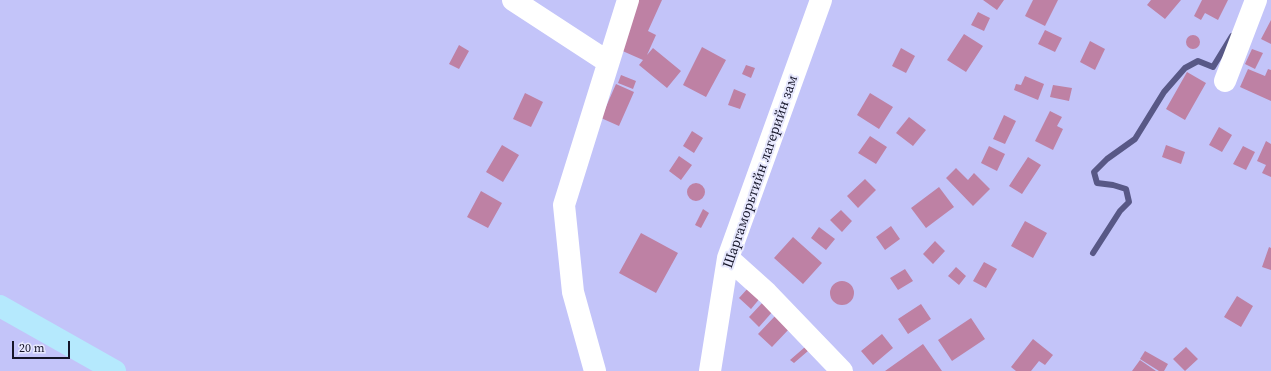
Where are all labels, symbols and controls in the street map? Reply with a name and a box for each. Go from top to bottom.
street label: Шаргаморьтийн лагерийн зам [720,73,802,271]
scale bar [14,333,72,359]
text: 20 m [19,340,45,356]

